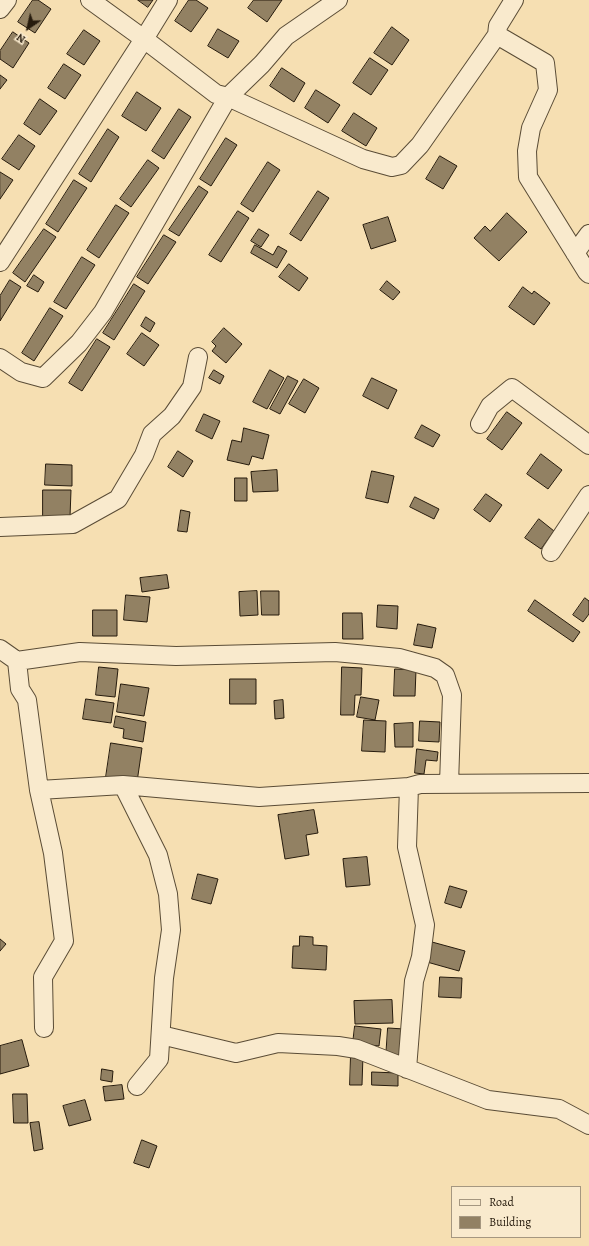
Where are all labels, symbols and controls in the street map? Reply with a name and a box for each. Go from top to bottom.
north arrow [8,8,48,48]
text: N [13,30,29,47]
legend [451,1186,581,1238]
text: Road [489,1194,514,1210]
text: Building [489,1214,531,1230]

